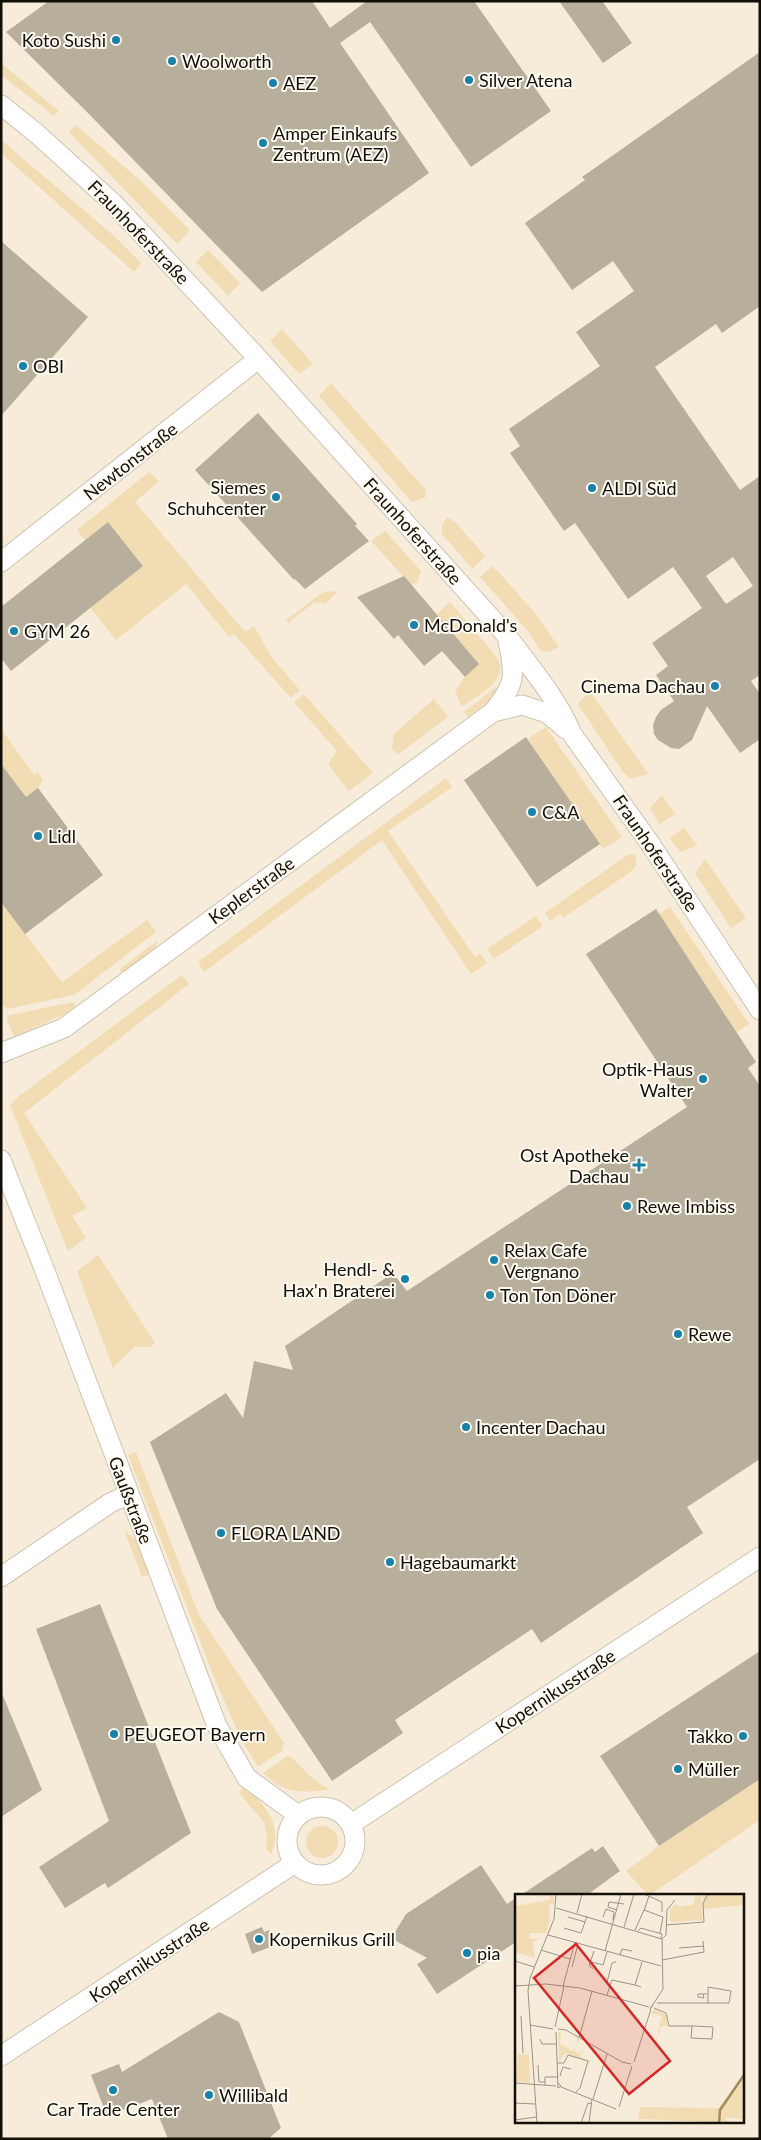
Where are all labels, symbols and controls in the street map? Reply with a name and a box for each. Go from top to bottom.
place label: Koto Sushi [22,29,106,51]
marker: Koto Sushi [110,34,122,46]
place label: Woolworth [182,50,272,72]
marker: Woolworth [166,55,178,67]
place label: Silver Atena [479,69,573,91]
place label: AEZ [283,72,317,94]
marker: Silver Atena [463,74,475,86]
marker: AEZ [267,77,279,89]
place label: Amper Einkaufs Zentrum (AEZ) [273,122,397,165]
marker: Amper Einkaufs Zentrum (AEZ) [257,137,269,149]
street label: Fraunhoferstraße [84,175,194,289]
place label: OBI [33,355,64,377]
marker: OBI [17,360,29,372]
street label: Newtonstraße [79,417,181,505]
street label: Fraunhoferstraße [359,473,467,589]
place label: Siemes Schuhcenter [167,476,266,519]
place label: ALDI Süd [602,477,676,499]
marker: ALDI Süd [586,482,598,494]
marker: Siemes Schuhcenter [270,491,282,503]
place label: McDonald's [424,614,518,636]
marker: McDonald's [408,619,420,631]
place label: GYM 26 [24,620,90,642]
marker: GYM 26 [8,625,20,637]
place label: Cinema Dachau [581,675,705,697]
marker: Cinema Dachau [709,680,721,692]
street label: Fraunhoferstraße [609,790,703,916]
place label: C&A [542,801,580,823]
marker: C&A [526,806,538,818]
place label: Lidl [48,825,76,847]
marker: Lidl [32,830,44,842]
street label: Keplerstraße [204,852,298,928]
place label: Optik-Haus Walter [602,1058,693,1101]
marker: Optik-Haus Walter [697,1073,709,1085]
place label: Ost Apotheke Dachau [520,1144,629,1187]
marker: Ost Apotheke Dachau [633,1159,645,1171]
place label: Rewe Imbiss [637,1195,735,1217]
marker: Rewe Imbiss [621,1200,633,1212]
place label: Relax Cafe Vergnano [504,1239,587,1282]
marker: Relax Cafe Vergnano [488,1254,500,1266]
place label: Hendl- & Hax'n Braterei [283,1258,395,1301]
marker: Hendl- & Hax'n Braterei [399,1273,411,1285]
place label: Ton Ton Döner [500,1284,616,1306]
marker: Ton Ton Döner [484,1289,496,1301]
place label: Rewe [688,1323,732,1345]
marker: Rewe [672,1328,684,1340]
place label: Incenter Dachau [476,1416,606,1438]
marker: Incenter Dachau [460,1421,472,1433]
street label: Gaußstraße [104,1453,158,1547]
place label: FLORA LAND [231,1522,341,1544]
marker: FLORA LAND [215,1527,227,1539]
place label: Hagebaumarkt [400,1551,517,1573]
marker: Hagebaumarkt [384,1556,396,1568]
street label: Kopernikusstraße [491,1644,619,1738]
place label: PEUGEOT Bayern [124,1723,266,1745]
place label: Takko [687,1725,733,1747]
marker: PEUGEOT Bayern [108,1728,120,1740]
marker: Takko [737,1730,749,1742]
place label: Müller [688,1758,740,1780]
marker: Müller [672,1763,684,1775]
inset map [515,1894,744,2122]
street label: Kopernikusstraße [85,1913,213,2007]
place label: Kopernikus Grill [269,1928,395,1950]
marker: Kopernikus Grill [253,1933,265,1945]
place label: pia [477,1942,500,1964]
marker: pia [461,1947,473,1959]
marker: Car Trade Center [107,2084,119,2096]
place label: Willibald [219,2084,288,2106]
marker: Willibald [203,2089,215,2101]
place label: Car Trade Center [46,2098,180,2120]

